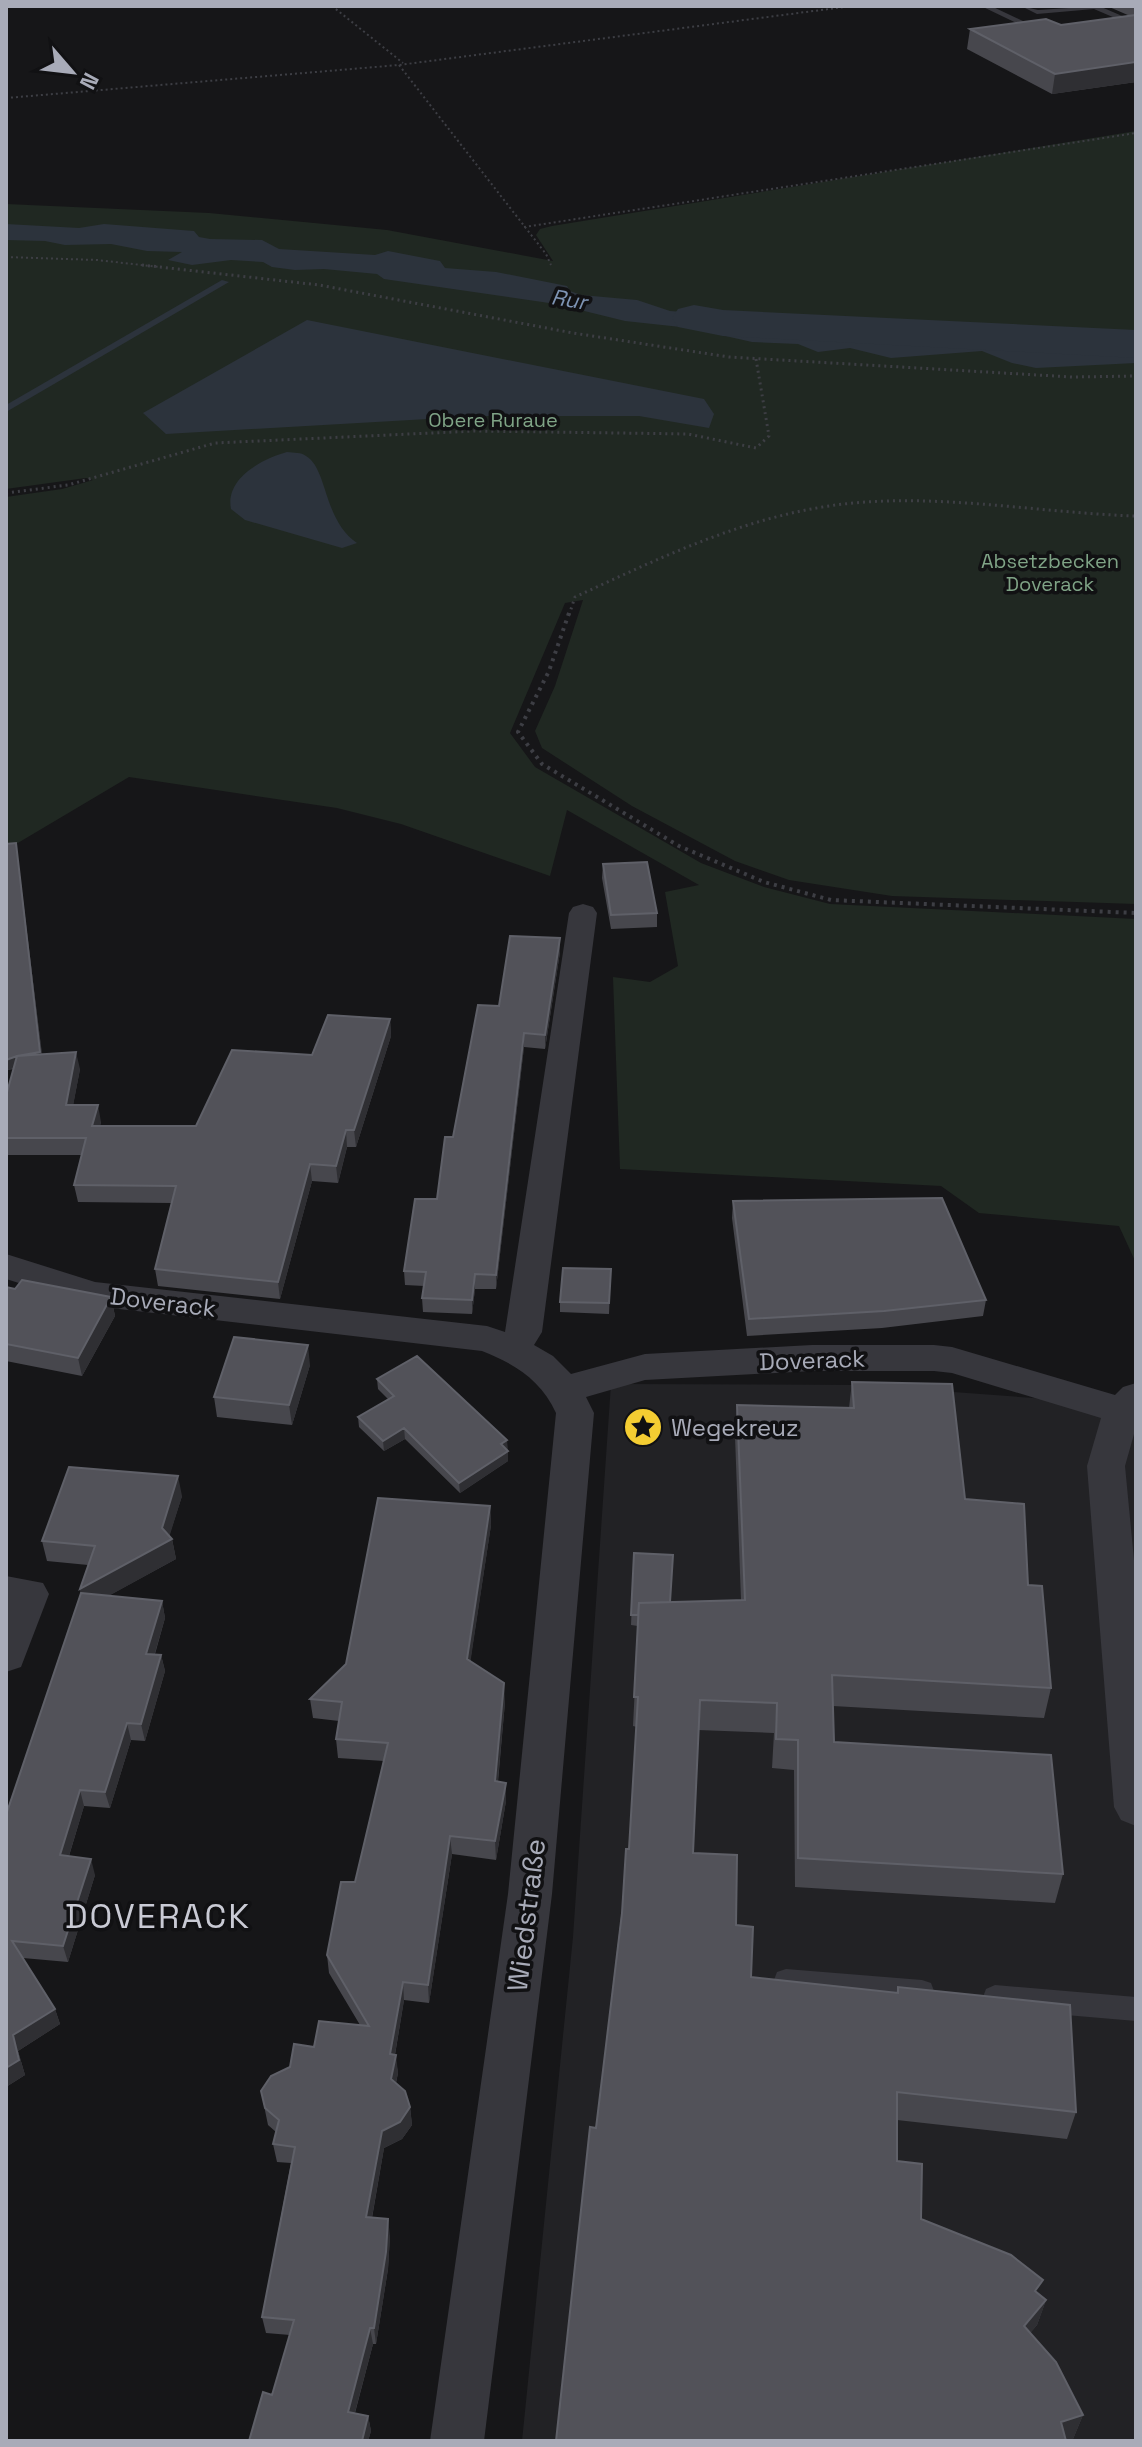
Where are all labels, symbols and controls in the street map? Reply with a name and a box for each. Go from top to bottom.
north arrow [32,32,112,112]
text: N [74,68,105,94]
water label: Rur [549,282,591,316]
park label: Obere Ruraue [428,407,558,433]
park label: Absetzbecken Doverack [981,548,1119,597]
street label: Doverack [108,1280,218,1324]
street label: Doverack [758,1343,866,1377]
place icon: Wegekreuz [622,1406,664,1448]
place label: Wegekreuz [671,1412,798,1443]
street label: Wiedstraße [499,1837,553,1993]
district label: DOVERACK [65,1895,251,1938]

